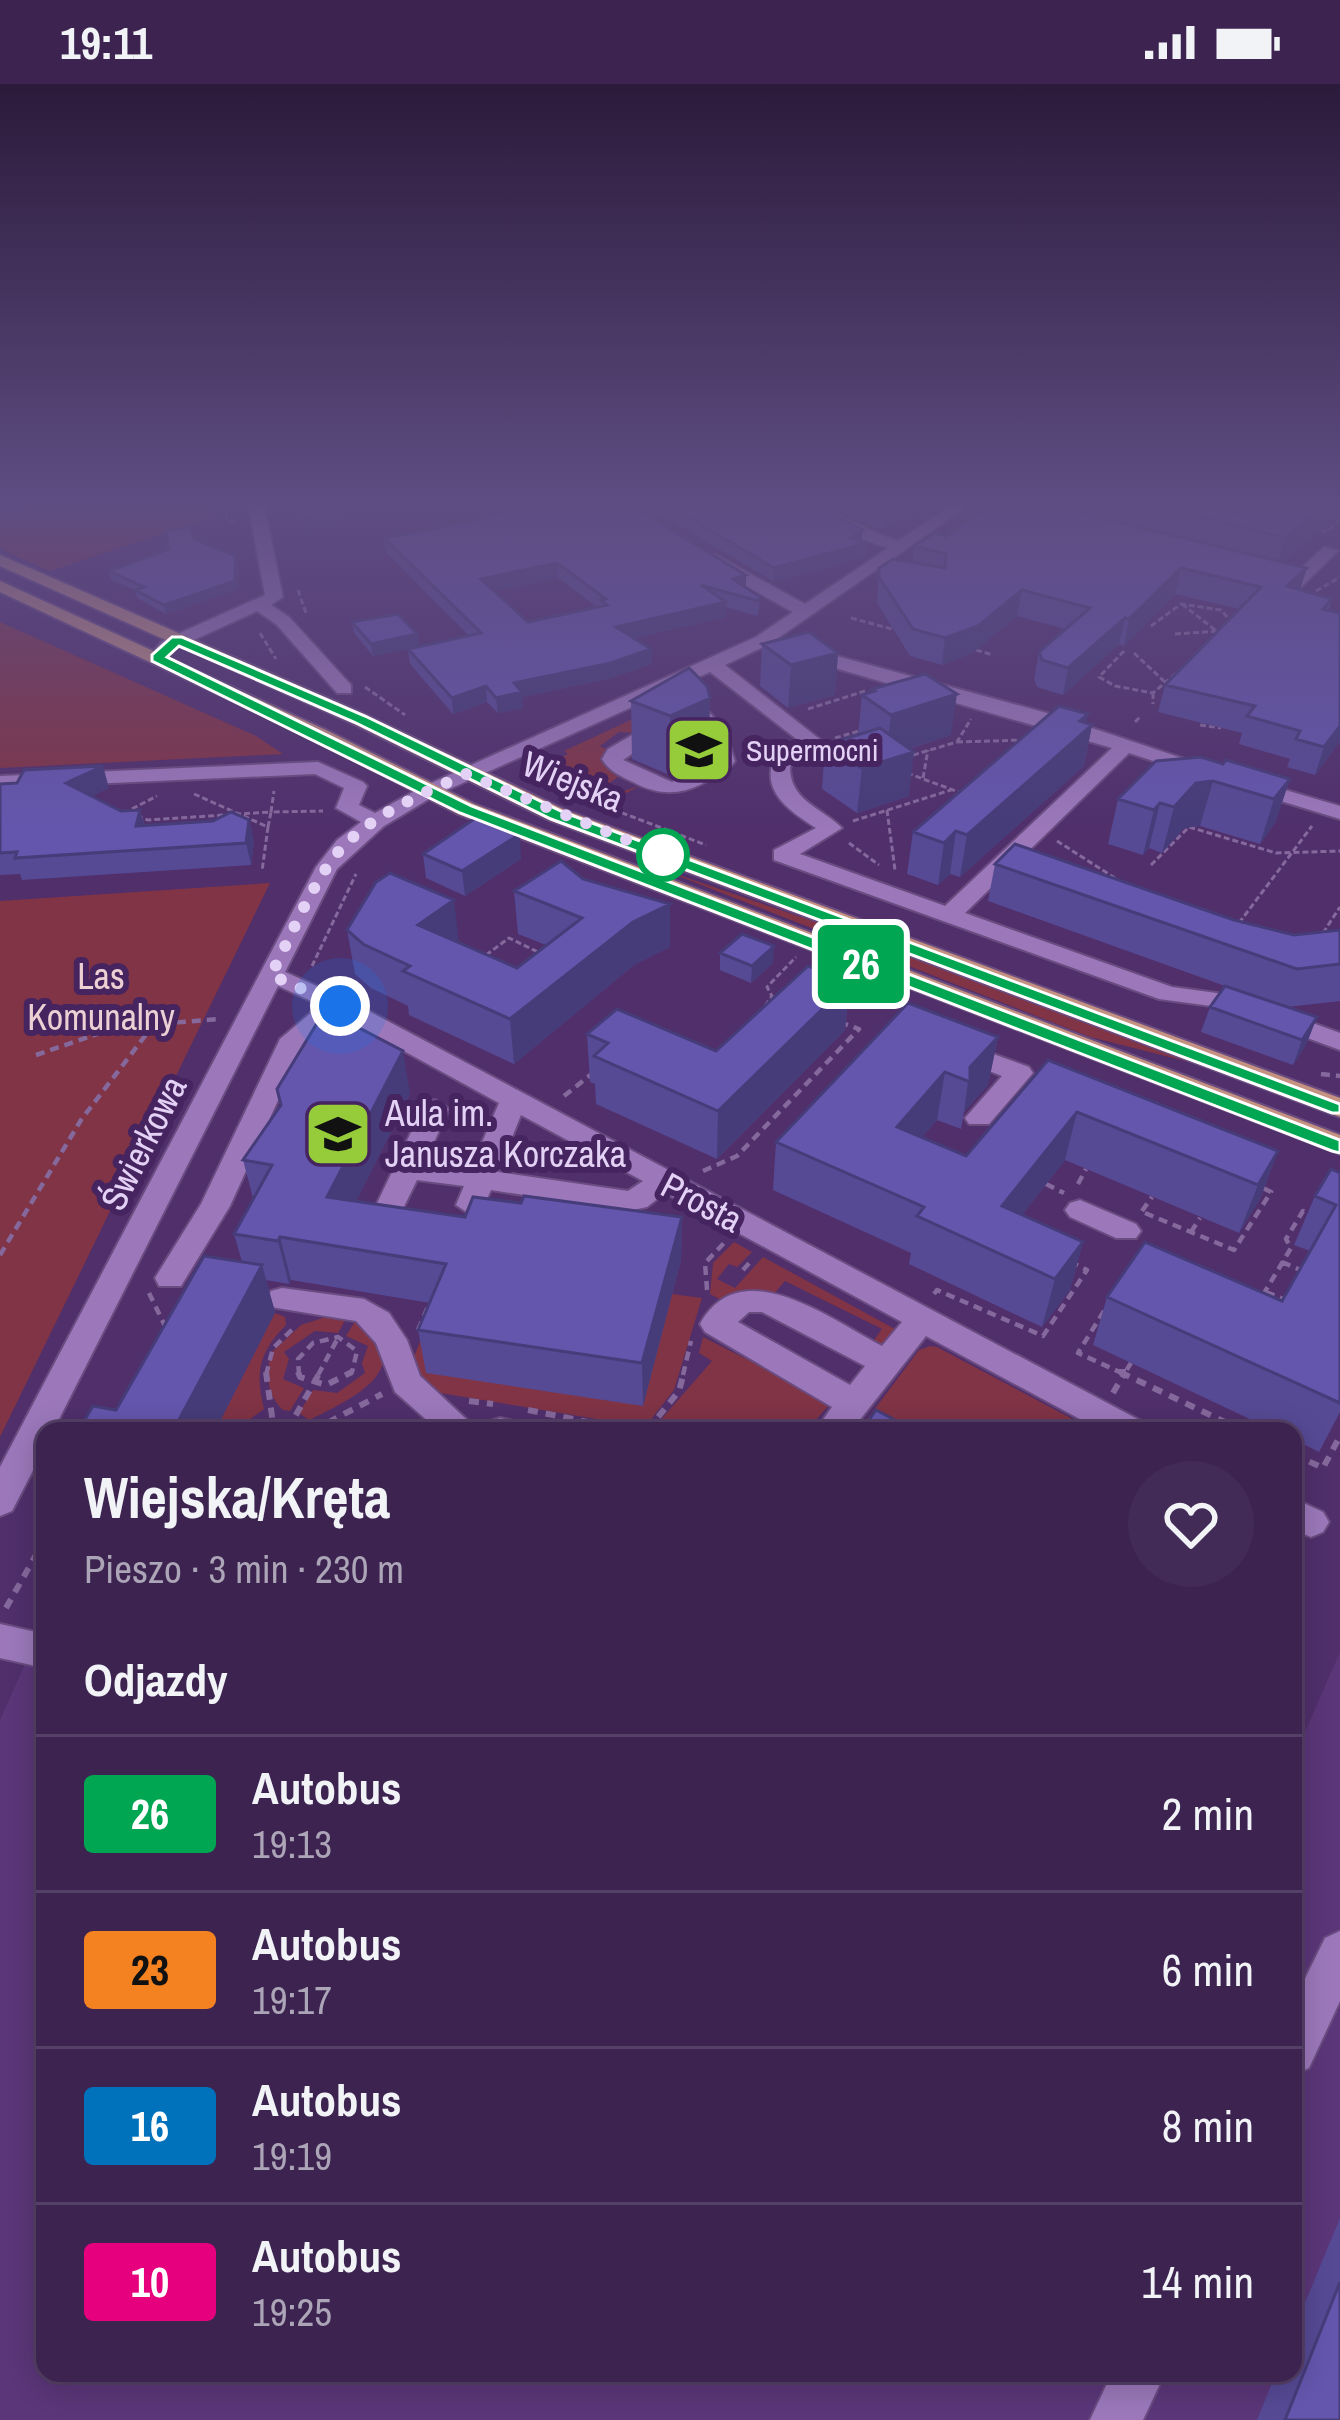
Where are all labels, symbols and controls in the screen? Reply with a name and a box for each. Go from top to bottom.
text: 19:11 [60,12,152,73]
school or university icon: Supermocni [664,715,734,785]
place label: Supermocni [746,730,879,770]
street label: Wiejska [515,739,631,823]
unlabelled marker [638,830,688,880]
line badge: 26 [807,925,915,1003]
text: 26 [842,936,880,992]
park label: Las Komunalny [27,952,175,1041]
your location [310,976,370,1036]
street label: Świerkowa [89,1068,197,1218]
place label: Aula im. Janusza Korczaka [384,1089,626,1178]
school or university icon: Aula im. Janusza Korczaka [303,1099,373,1169]
street label: Prosta [653,1161,751,1243]
text: Wiejska/Kręta [84,1459,390,1536]
button: heart [1128,1461,1254,1587]
text: Pieszo · 3 min · 230 m [84,1543,404,1595]
text: Odjazdy [84,1649,228,1710]
text: Autobus [252,1757,402,1818]
text: 2 min [1162,1783,1254,1844]
text: 26 [131,1786,169,1842]
text: 19:13 [252,1818,332,1870]
text: Autobus [252,1913,402,1974]
text: 6 min [1162,1939,1254,2000]
text: 23 [131,1942,169,1998]
text: 19:17 [252,1974,332,2026]
text: Autobus [252,2069,402,2130]
text: 8 min [1162,2095,1254,2156]
text: 16 [131,2098,169,2154]
text: 19:19 [252,2130,332,2182]
text: Autobus [252,2225,402,2286]
text: 14 min [1141,2251,1254,2312]
text: 10 [131,2254,169,2310]
text: 19:25 [252,2286,332,2338]

